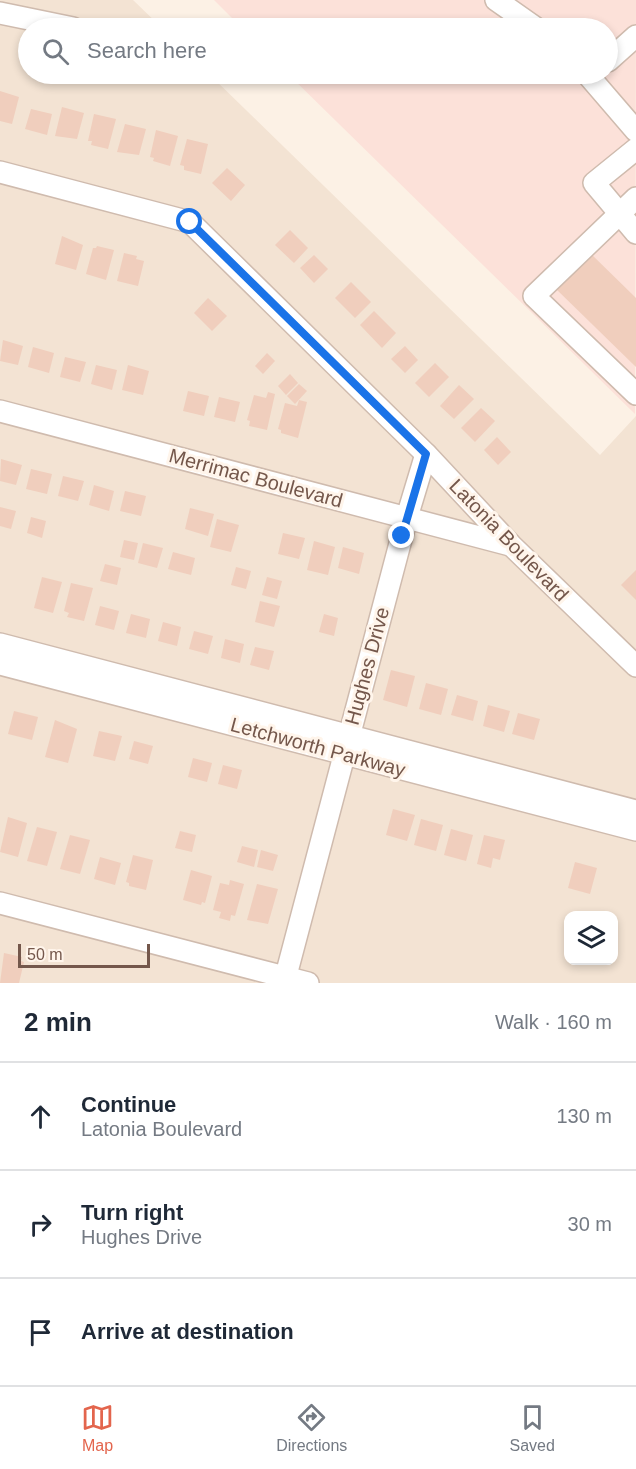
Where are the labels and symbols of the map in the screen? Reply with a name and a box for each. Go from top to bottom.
route start [176,208,202,234]
street label: Merrimac Boulevard [167,444,345,512]
street label: Latonia Boulevard [445,474,573,606]
route end [388,522,414,548]
street label: Hughes Drive [341,605,393,727]
street label: Letchworth Parkway [228,713,408,781]
scale bar [18,941,150,968]

